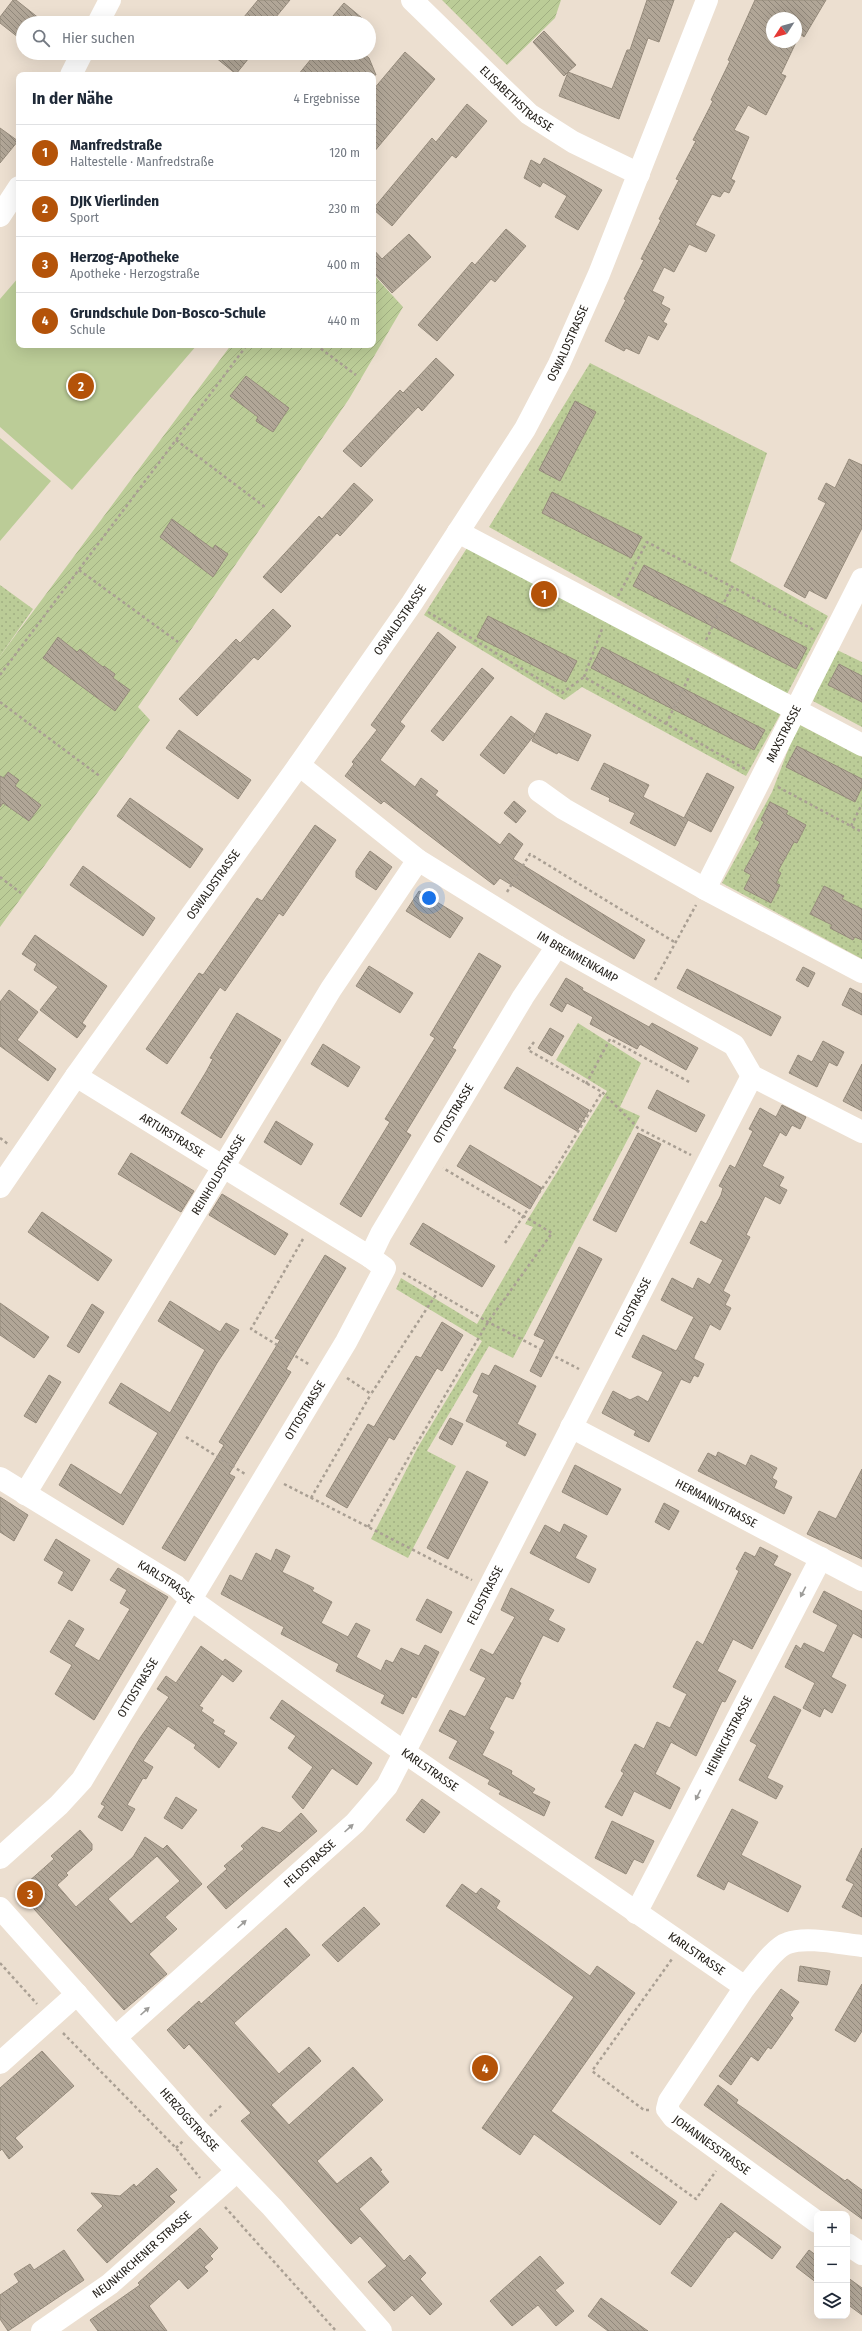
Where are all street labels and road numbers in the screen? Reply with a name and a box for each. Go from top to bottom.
street label: ELISABETHSTRASSE [477,63,556,135]
street label: OSWALDSTRASSE [544,303,591,384]
street label: OSWALDSTRASSE [371,582,429,658]
street label: MAXSTRASSE [763,703,804,765]
street label: OSWALDSTRASSE [183,847,243,922]
street label: IM BREMMENKAMP [534,928,620,986]
street label: OTTOSTRASSE [430,1081,477,1146]
street label: ARTURSTRASSE [137,1110,207,1161]
street label: REINHOLDSTRASSE [189,1132,248,1218]
street label: FELDSTRASSE [612,1275,654,1339]
street label: OTTOSTRASSE [282,1378,328,1443]
street label: HERMANNSTRASSE [673,1476,760,1531]
street label: KARLSTRASSE [135,1557,197,1607]
street label: FELDSTRASSE [464,1563,506,1627]
street label: OTTOSTRASSE [114,1655,161,1720]
street label: HEINRICHSTRASSE [702,1693,755,1778]
street label: KARLSTRASSE [399,1745,461,1794]
street label: FELDSTRASSE [281,1837,339,1890]
street label: KARLSTRASSE [665,1929,728,1978]
street label: HERZOGSTRASSE [157,2085,222,2155]
street label: JOHANNESSTRASSE [670,2112,753,2178]
street label: NEUNKIRCHENER STRASSE [90,2208,194,2301]

